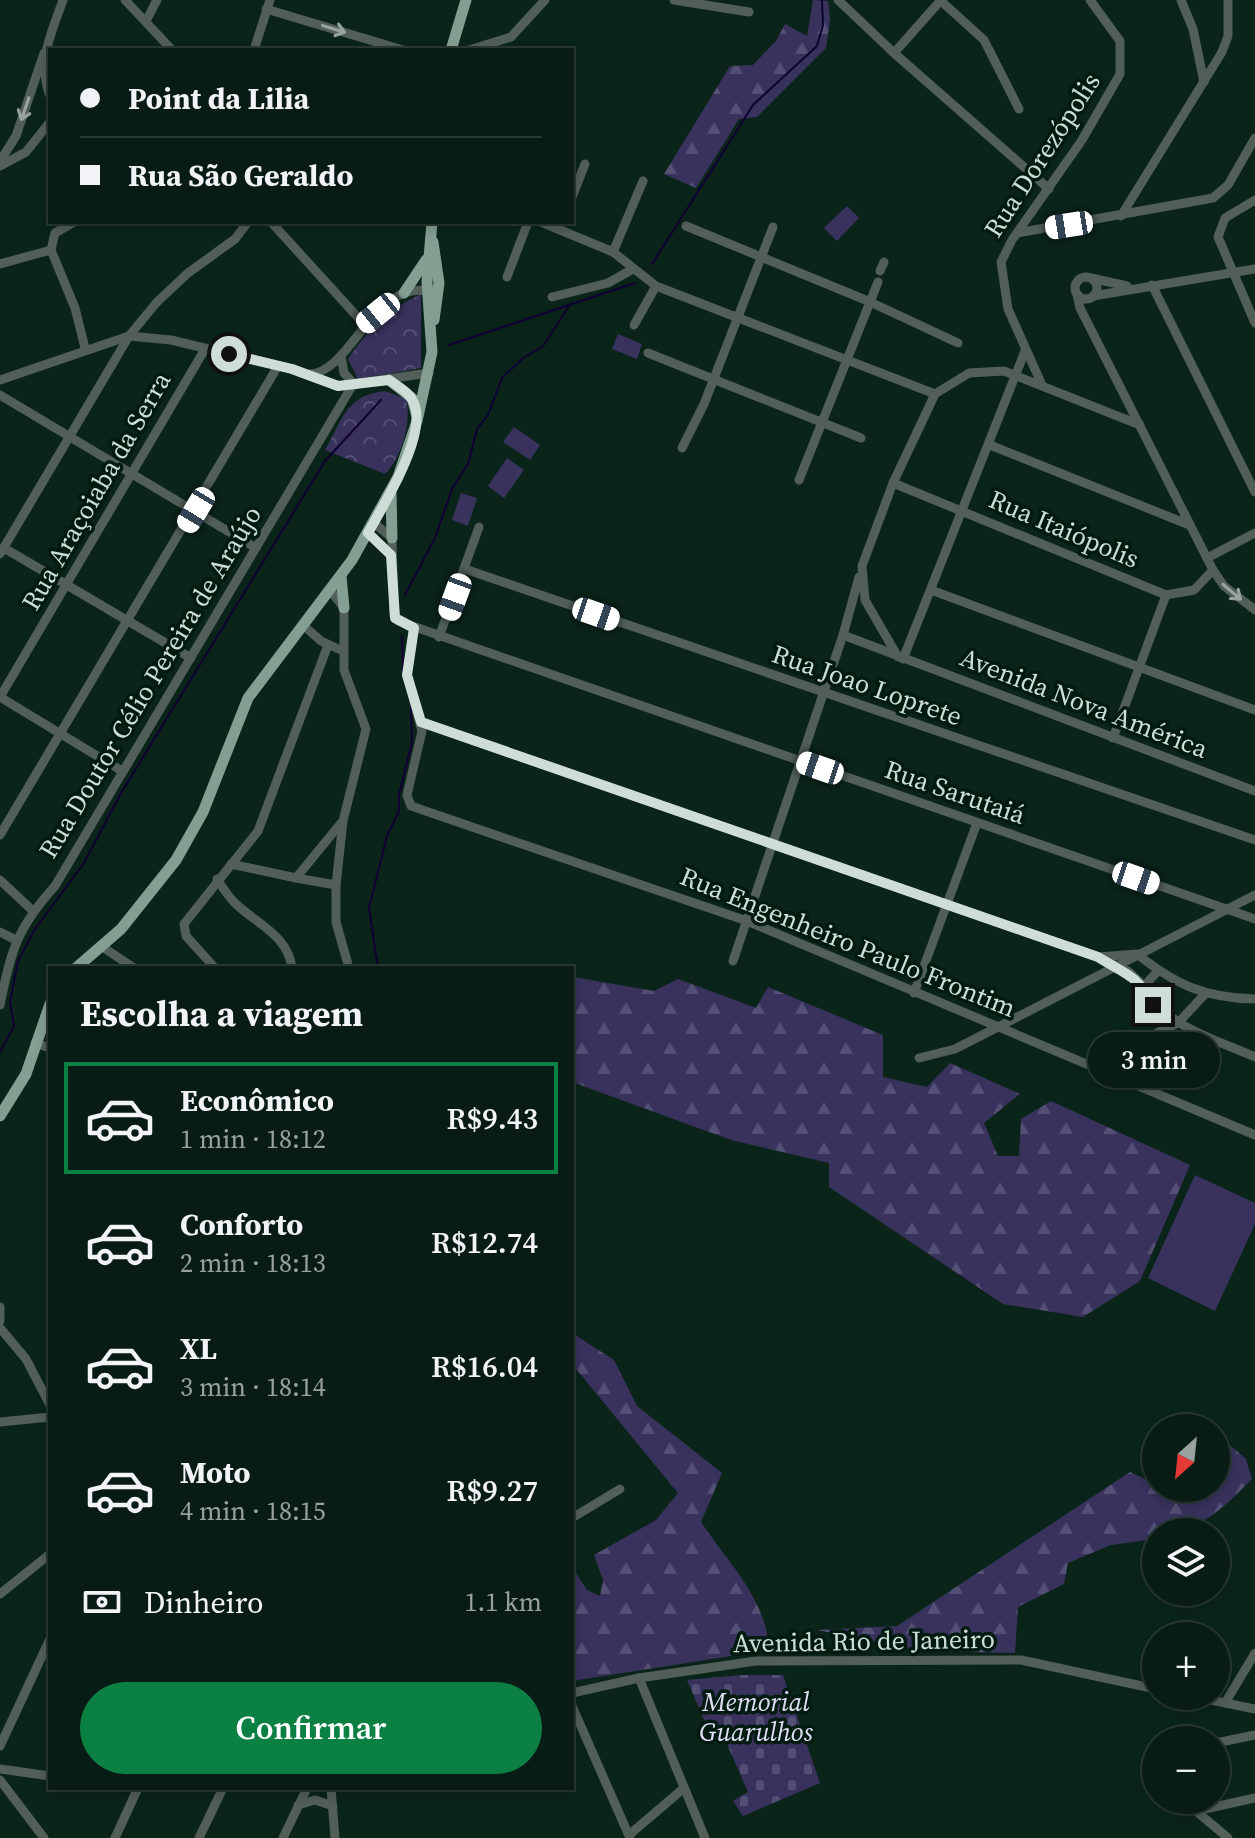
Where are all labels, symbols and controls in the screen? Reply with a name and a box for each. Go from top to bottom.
one-way arrow [321,22,347,37]
street label: Rua Dorezópolis [975,66,1109,244]
text: Point da Lilia [128,78,310,119]
one-way arrow [16,96,31,121]
text: Rua São Geraldo [128,155,353,196]
car [1043,209,1095,241]
car [352,289,404,337]
route start [211,336,247,372]
street label: Rua Araçoiaba da Serra [13,365,179,617]
street label: Rua Itaiópolis [983,481,1145,577]
car [173,483,219,537]
street label: Rua Doutor Célio Pereira de Araújo [30,499,270,865]
car [436,570,474,624]
one-way arrow [1222,583,1242,601]
car [569,595,623,633]
street label: Rua Joao Loprete [767,636,967,734]
street label: Avenida Nova América [955,639,1214,767]
car [793,749,847,787]
street label: Rua Sarutaiá [880,751,1031,833]
street label: Rua Engenheiro Paulo Frontim [675,858,1021,1026]
car [1109,859,1163,897]
route end [1135,987,1171,1023]
text: Escolha a viagem [80,989,363,1038]
callout: 3 min [1087,1033,1219,1089]
text: 3 min [1121,1042,1187,1078]
text: Econômico [180,1080,334,1121]
icon: car [84,1082,156,1154]
text: R$9.43 [447,1098,538,1139]
text: 1 min · 18:12 [180,1121,326,1157]
text: Conforto [180,1204,303,1245]
icon: car [84,1206,156,1278]
text: R$12.74 [431,1222,538,1263]
text: 2 min · 18:13 [180,1245,326,1281]
text: XL [180,1328,217,1369]
icon: car [84,1330,156,1402]
text: R$16.04 [431,1346,538,1387]
text: 3 min · 18:14 [180,1369,326,1405]
north arrow [1142,1414,1230,1502]
map controls [1142,1414,1230,1814]
text: Moto [180,1452,251,1493]
icon: car [84,1454,156,1526]
text: R$9.27 [447,1470,538,1511]
text: 4 min · 18:15 [180,1493,326,1529]
button: layers [1142,1518,1230,1606]
icon: cash [80,1580,124,1624]
text: Dinheiro [144,1582,264,1623]
text: 1.1 km [464,1584,542,1620]
street label: Avenida Rio de Janeiro [733,1621,995,1661]
button: + [1142,1622,1230,1710]
button: Confirmar [80,1682,542,1774]
park label: Memorial Guarulhos [699,1684,813,1750]
button: − [1142,1726,1230,1814]

